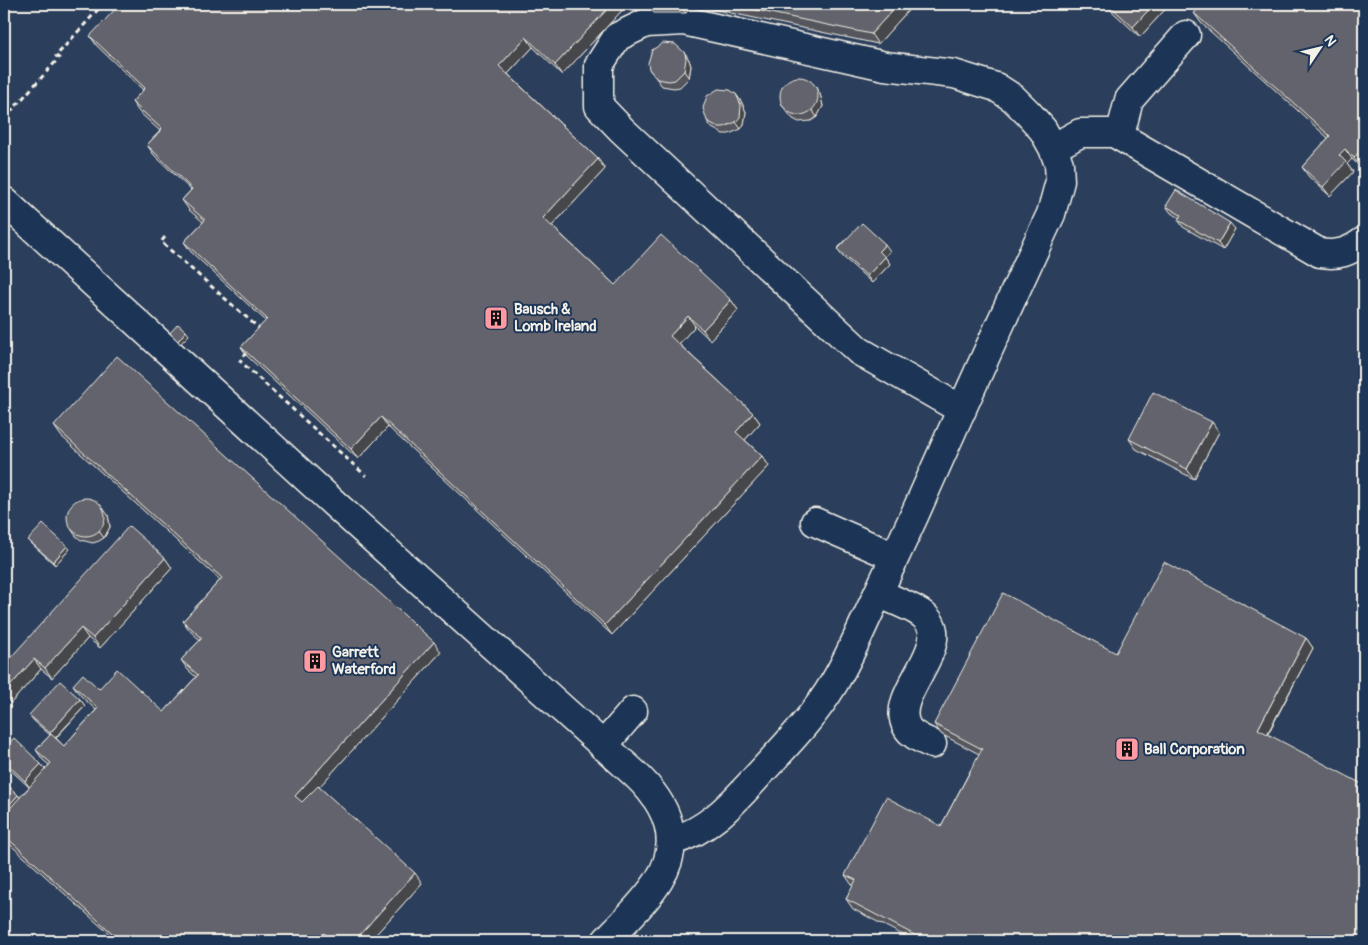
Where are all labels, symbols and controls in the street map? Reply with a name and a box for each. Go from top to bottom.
north arrow [1296,22,1346,72]
text: N [1321,32,1340,50]
place label: Bausch & Lomb Ireland [514,300,597,336]
building icon: Bausch & Lomb Ireland [483,305,509,331]
place label: Garrett Waterford [332,643,396,679]
building icon: Garrett Waterford [302,648,328,674]
building icon: Ball Corporation [1114,736,1140,762]
place label: Ball Corporation [1144,740,1245,759]

